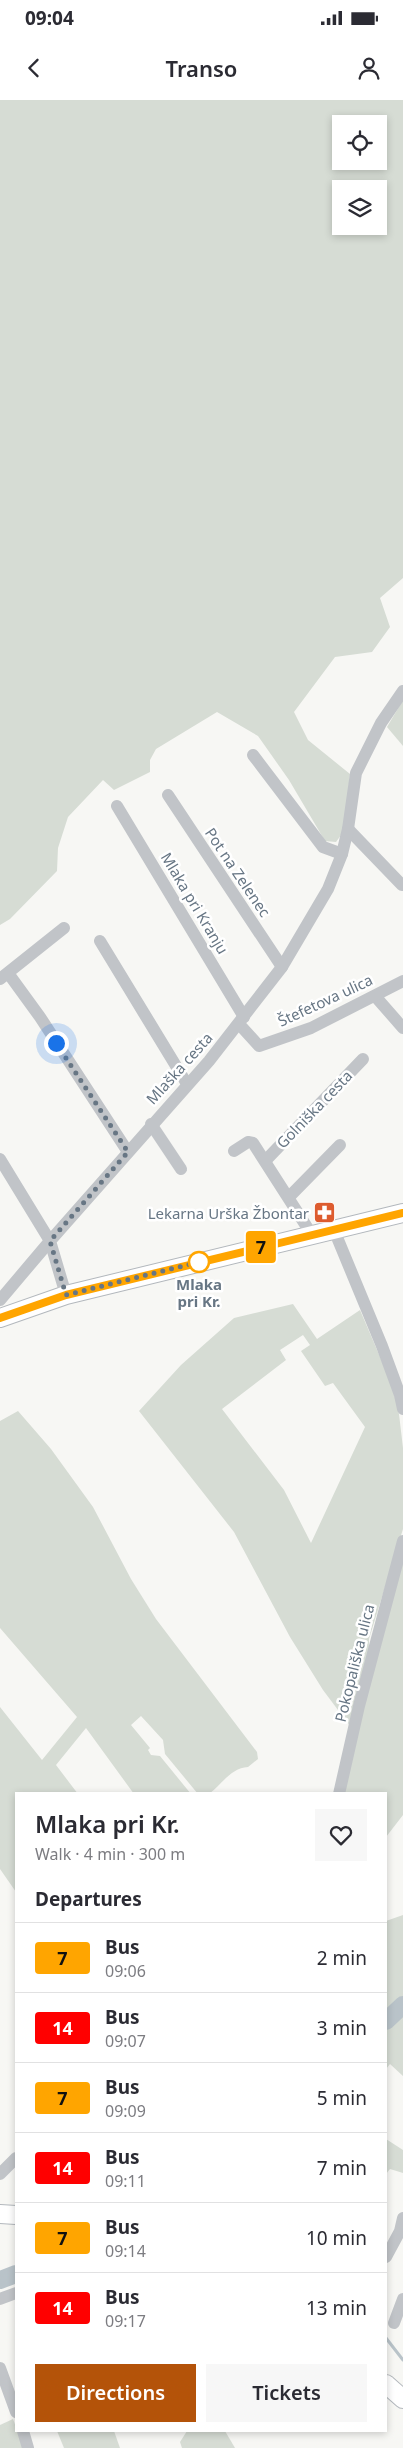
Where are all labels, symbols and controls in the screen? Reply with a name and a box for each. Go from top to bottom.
text: 09:04 [25,5,74,31]
text: Transo [166,53,237,83]
icon: back [20,54,48,82]
icon: person [355,54,383,82]
map controls [332,115,387,235]
button: locate [332,115,387,170]
button: layers [332,180,387,235]
street label: Pot na Zelenec [201,824,275,920]
street label: Mlaka pri Kranju [157,848,233,958]
street label: Štefetova ulica [274,969,376,1031]
street label: Mlaška cesta [141,1028,217,1108]
your location [44,1031,69,1056]
street label: Golniška cesta [272,1066,356,1152]
pharmacy icon: Lekarna Urška Žbontar [313,1201,337,1225]
place label: Lekarna Urška Žbontar [148,1203,309,1223]
line badge: 7 [245,1231,277,1263]
text: 7 [256,1235,266,1259]
marker: Mlaka pri Kr. [188,1251,210,1273]
place label: Mlaka pri Kr. [176,1274,222,1311]
street label: Pokopališka ulica [330,1602,378,1724]
text: Mlaka pri Kr. [35,1807,180,1840]
button: heart [315,1809,367,1861]
text: Walk · 4 min · 300 m [35,1843,185,1865]
text: Departures [35,1886,142,1912]
text: Bus [105,1934,140,1960]
text: 2 min [317,1945,367,1971]
text: 7 [57,1946,68,1970]
text: 09:06 [105,1960,146,1982]
text: Bus [105,2004,140,2030]
text: 3 min [317,2015,367,2041]
text: 14 [52,2016,73,2040]
text: 09:07 [105,2030,146,2052]
text: Bus [105,2074,140,2100]
text: 5 min [317,2085,367,2111]
text: 7 [57,2086,68,2110]
text: 09:09 [105,2100,146,2122]
text: Bus [105,2144,140,2170]
text: 7 min [317,2155,367,2181]
text: 14 [52,2156,73,2180]
text: 09:11 [105,2170,146,2192]
text: Bus [105,2214,140,2240]
text: 10 min [306,2225,367,2251]
text: 7 [57,2226,68,2250]
text: 09:14 [105,2240,146,2262]
text: Bus [105,2284,140,2310]
text: 13 min [306,2295,367,2321]
text: 14 [52,2296,73,2320]
text: 09:17 [105,2310,146,2332]
button: Directions [35,2364,196,2422]
button: Tickets [206,2364,367,2422]

